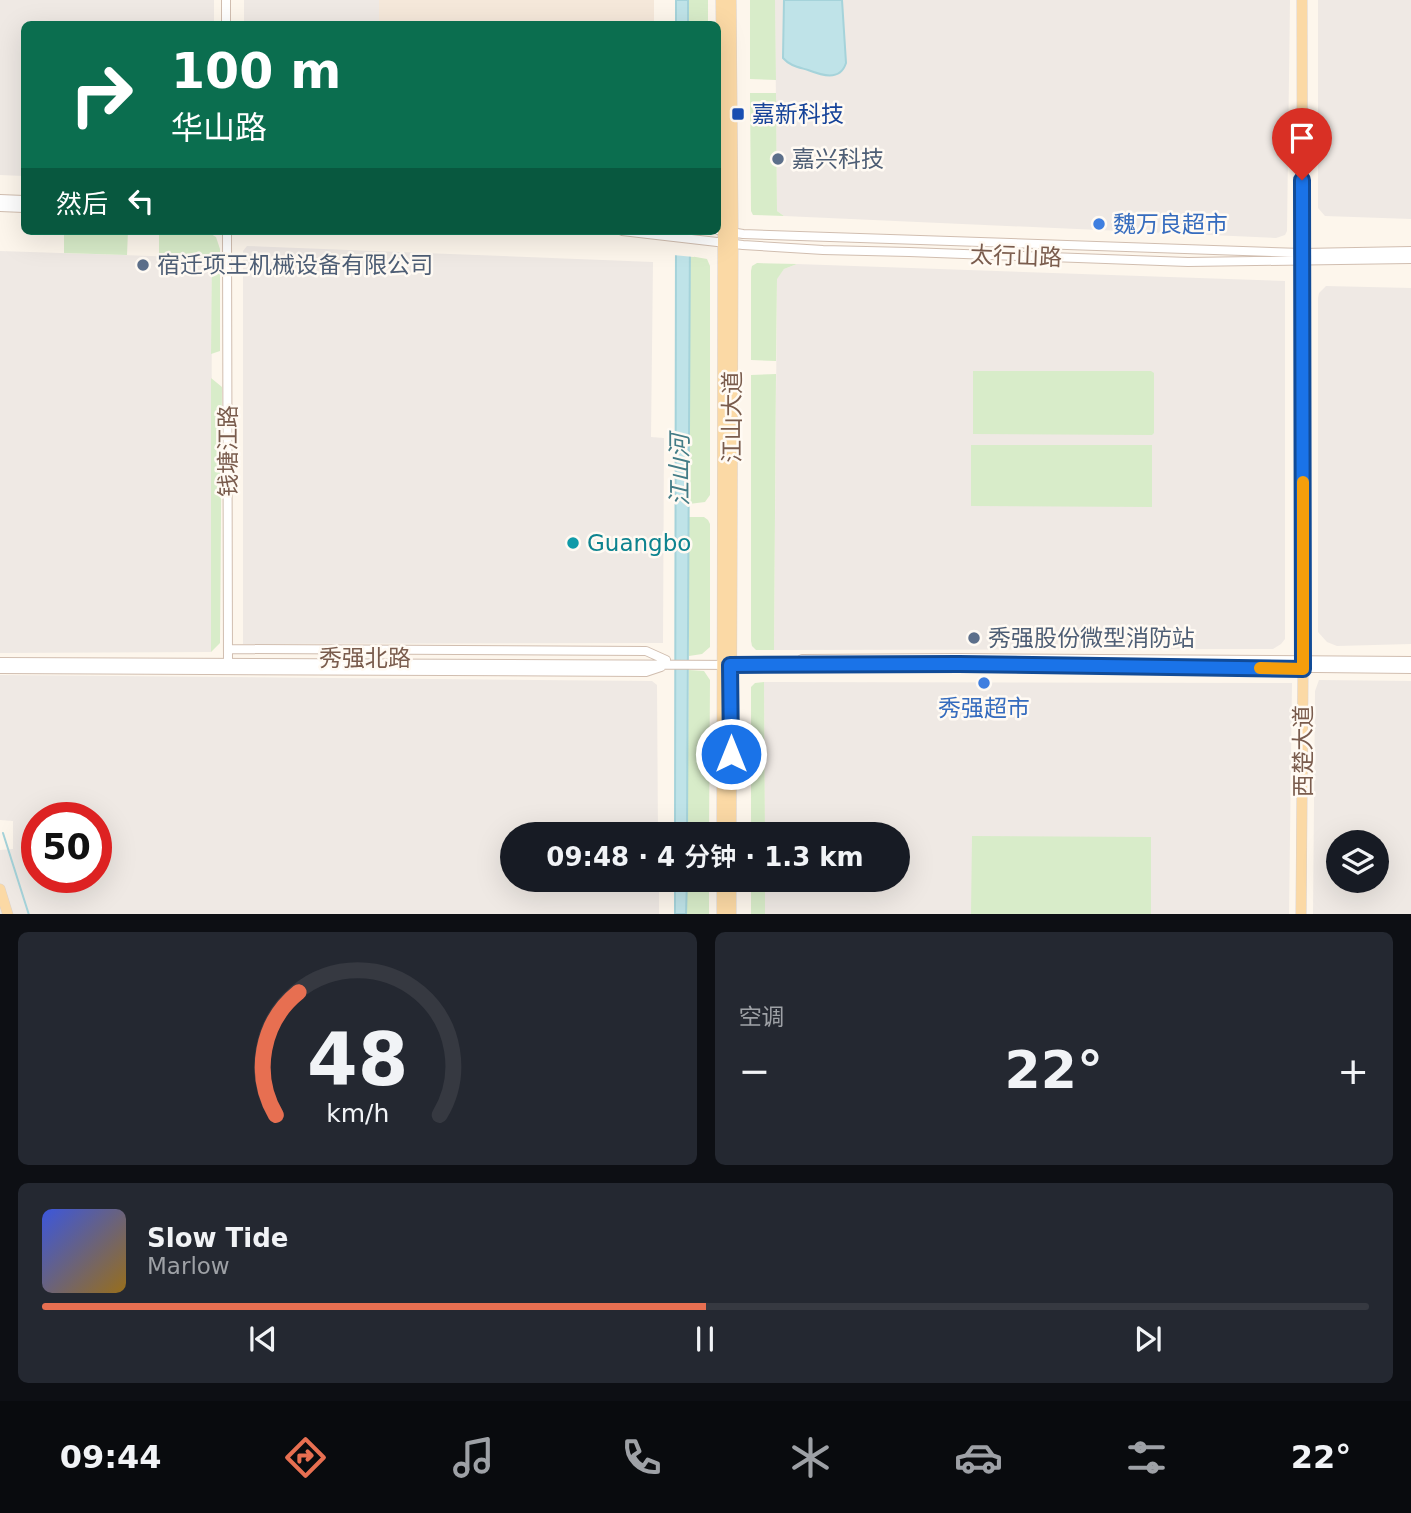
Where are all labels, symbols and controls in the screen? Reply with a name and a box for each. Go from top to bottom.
text: 100 m [171,43,341,100]
icon: right [56,49,147,140]
place label: 嘉新科技 [752,101,844,127]
marker: 嘉新科技 [730,106,746,122]
pin [1272,108,1332,180]
text: 华山路 [171,109,267,147]
icon: arrive [1283,119,1321,157]
place label: 嘉兴科技 [792,146,884,172]
marker: 嘉兴科技 [770,151,786,167]
icon: left [122,182,160,220]
text: 然后 [56,189,108,219]
place label: 魏万良超市 [1113,211,1228,237]
marker: 魏万良超市 [1091,216,1107,232]
street label: 太行山路 [970,241,1062,271]
place label: 宿迁项王机械设备有限公司 [157,252,433,278]
marker: 宿迁项王机械设备有限公司 [135,257,151,273]
street label: 江山大道 [719,371,745,463]
street label: 钱塘江路 [215,405,241,497]
water label: 江山河 [666,430,694,506]
place label: Guangbo [587,530,691,556]
marker: Guangbo [565,535,581,551]
place label: 秀强股份微型消防站 [988,625,1195,651]
marker: 秀强股份微型消防站 [966,630,982,646]
street label: 秀强北路 [319,645,411,671]
marker: 秀强超市 [976,675,992,691]
place label: 秀强超市 [938,695,1030,721]
street label: 西楚大道 [1290,705,1316,797]
position arrow [694,717,768,791]
speed limit sign: 50 [21,802,112,893]
map controls [1326,830,1389,893]
button: layers [1326,830,1389,893]
text: 09:48 · 4 分钟 · 1.3 km [546,842,864,872]
text: 空调 [739,1004,785,1030]
text: 48 [307,1017,408,1102]
text: 22° [1005,1040,1103,1100]
text: − [739,1049,770,1093]
text: + [1337,1049,1369,1093]
text: km/h [326,1098,389,1127]
text: Slow Tide [147,1223,288,1253]
text: Marlow [147,1253,230,1279]
icon: previous [244,1320,282,1358]
icon: pause [686,1320,724,1358]
icon: next [1129,1320,1167,1358]
icon: directions [281,1433,330,1482]
icon: music [449,1433,498,1482]
icon: phone [617,1433,666,1482]
icon: climate [786,1433,835,1482]
icon: car [954,1433,1003,1482]
icon: filters [1122,1433,1171,1482]
text: 09:44 [60,1438,162,1476]
text: 22° [1291,1438,1351,1476]

